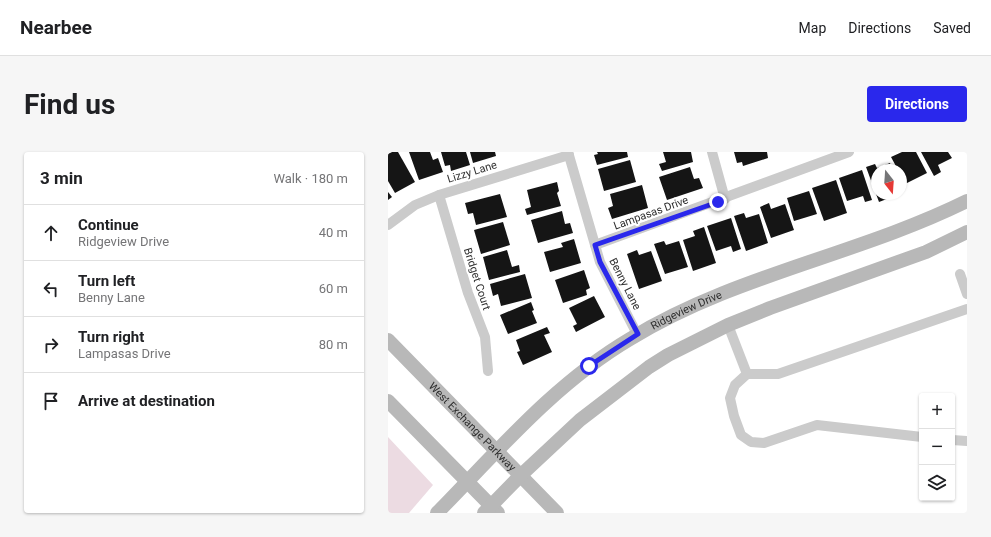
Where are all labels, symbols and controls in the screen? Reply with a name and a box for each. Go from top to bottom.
text: Nearbee [20,16,92,39]
text: Map [799,20,826,36]
text: Directions [848,20,911,36]
text: Saved [933,20,971,36]
button: Directions [867,86,967,122]
text: Find us [24,88,115,121]
street label: Lizzy Lane [446,158,499,186]
north arrow [871,164,907,200]
text: 3 min [40,168,83,188]
text: Walk · 180 m [273,171,348,186]
street label: Lampasas Drive [612,193,690,233]
route end [709,193,727,211]
text: Continue [78,216,139,234]
icon: ahead [40,222,62,244]
text: 40 m [319,225,348,240]
text: Ridgeview Drive [78,234,169,249]
street label: Bridget Court [461,246,493,312]
street label: Benny Lane [606,256,644,312]
text: Turn left [78,272,135,290]
icon: left [40,278,62,300]
text: 60 m [319,281,348,296]
street label: Ridgeview Drive [648,288,724,332]
text: Benny Lane [78,290,145,305]
text: Turn right [78,328,144,346]
icon: right [40,334,62,356]
text: 80 m [319,337,348,352]
text: Lampasas Drive [78,346,171,361]
route start [580,357,598,375]
street label: West Exchange Parkway [426,379,519,474]
icon: arrive [40,390,62,412]
text: Arrive at destination [78,392,215,410]
map controls [919,393,955,501]
button: + [919,393,955,429]
button: − [919,429,955,465]
button: layers [919,465,955,501]

